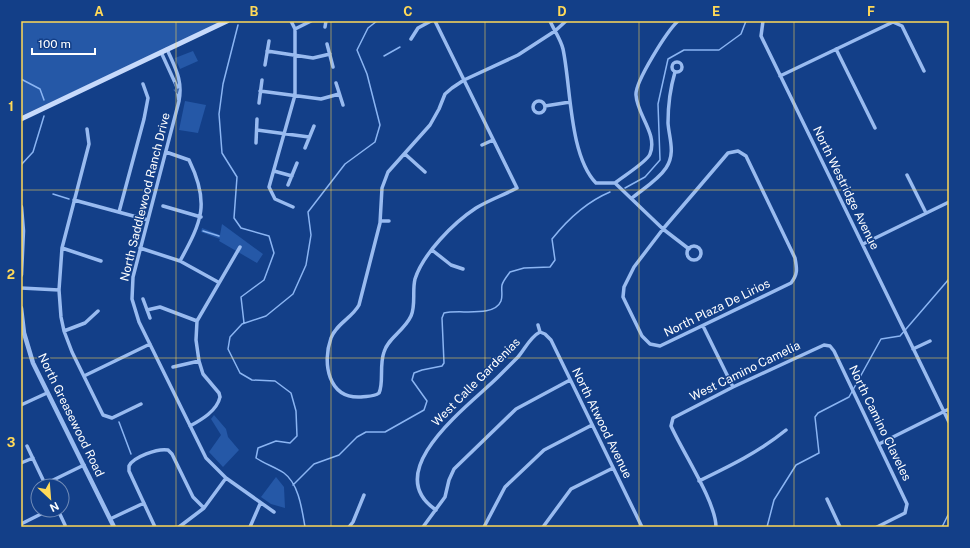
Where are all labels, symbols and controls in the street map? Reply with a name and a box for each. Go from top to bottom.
text: A [94,4,104,19]
text: B [250,4,259,19]
text: C [403,4,413,19]
text: D [557,4,567,19]
text: E [712,4,720,19]
text: F [867,4,875,19]
scale bar [32,30,95,56]
text: 100 m [38,37,71,51]
one-way arrow [174,82,180,94]
text: 1 [8,99,14,114]
street label: North Saddlewood Ranch Drive [117,111,173,283]
street label: North Westridge Avenue [810,124,882,252]
text: 2 [7,267,15,282]
street label: North Plaza De Lirios [662,276,772,340]
street label: West Calle Gardenias [429,335,523,429]
street label: West Camino Camelia [687,338,803,404]
street label: North Greasewood Road [35,351,107,479]
street label: North Camino Claveles [846,363,914,483]
street label: North Atwood Avenue [569,365,635,481]
text: 3 [7,435,16,450]
north arrow [30,478,70,518]
text: N [48,500,61,514]

